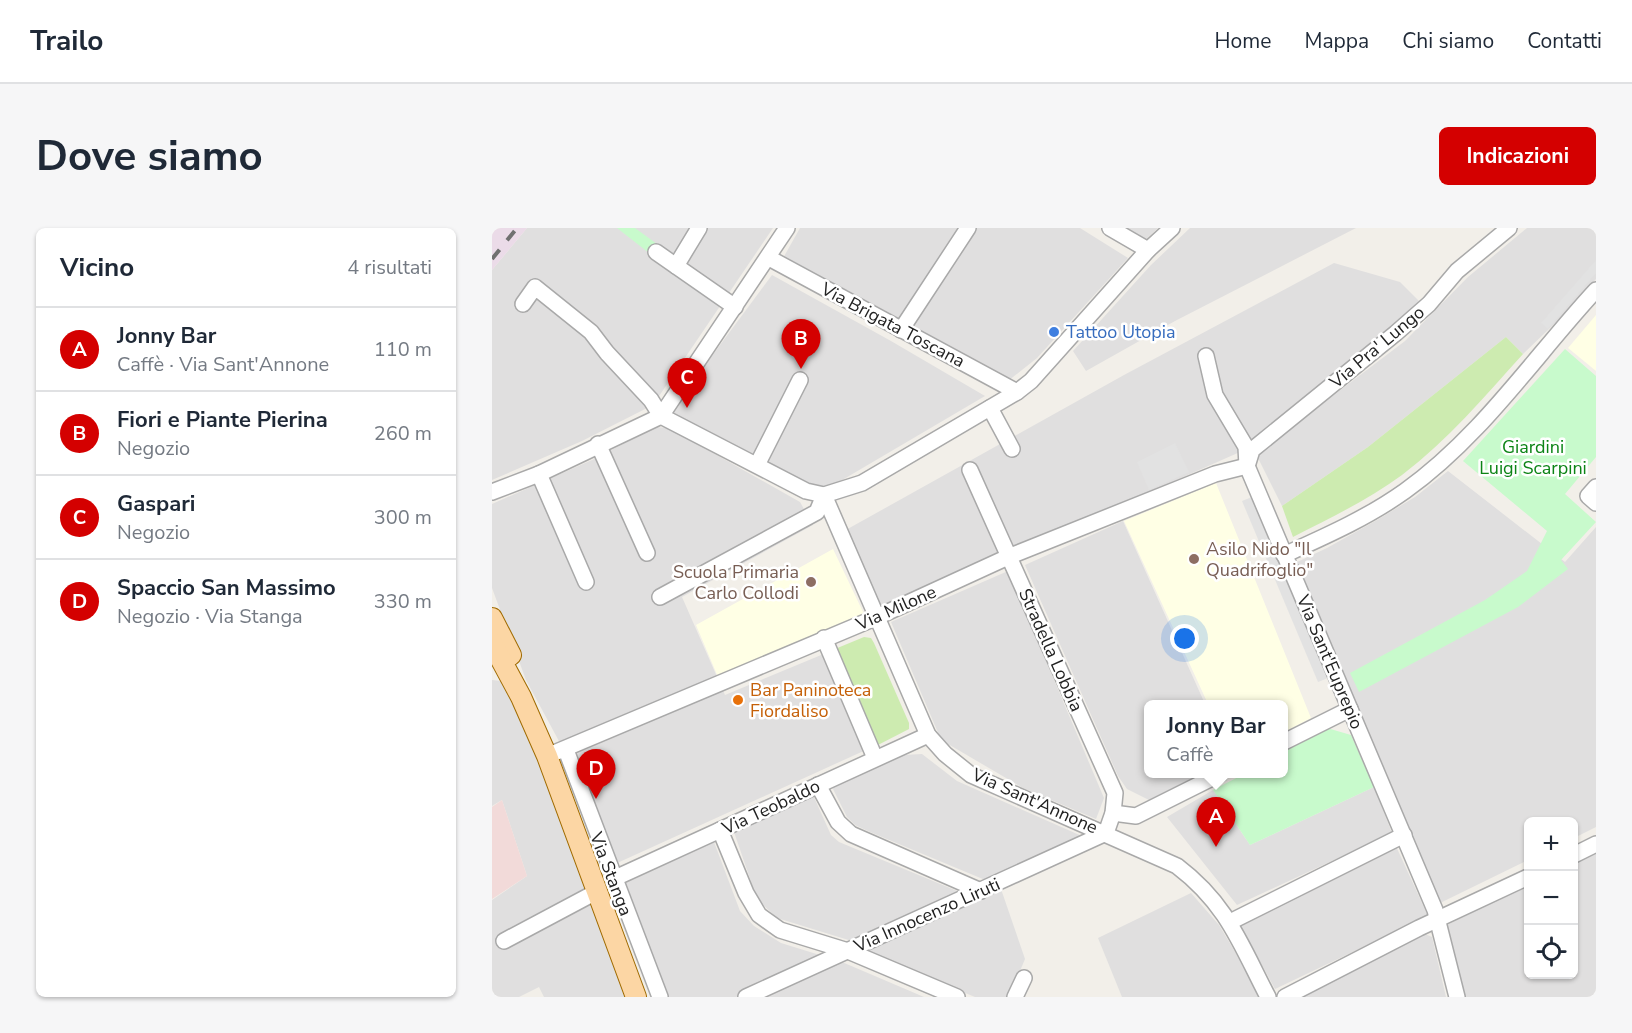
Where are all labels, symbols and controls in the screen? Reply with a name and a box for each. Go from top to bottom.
text: Trailo [30,22,103,60]
text: Home [1215,27,1271,55]
text: Mappa [1304,27,1369,55]
text: Chi siamo [1402,27,1494,55]
text: Contatti [1527,27,1602,55]
button: Indicazioni [1439,127,1596,185]
text: Dove siamo [36,128,263,185]
text: Vicino [60,250,134,285]
text: 4 risultati [347,254,432,281]
street label: Via Brigata Toscana [816,276,969,373]
street label: Via Pra' Lungo [1324,300,1430,394]
pin: B [782,320,820,369]
place label: Tattoo Utopia [1066,320,1175,344]
text: Jonny Bar [117,321,216,351]
marker: Tattoo Utopia [1047,325,1061,339]
text: A [72,336,87,363]
text: 110 m [374,336,432,363]
text: Caffè · Via Sant'Annone [117,351,329,378]
pin: C [668,358,706,408]
text: Fiori e Piante Pierina [117,405,328,435]
text: B [73,420,86,447]
text: 260 m [374,420,432,447]
text: Negozio [117,435,190,462]
park label: Giardini Luigi Scarpini [1479,435,1587,480]
text: Gaspari [117,489,195,519]
text: C [73,504,86,531]
text: 300 m [374,504,432,531]
text: Negozio [117,519,190,546]
place label: Asilo Nido "Il Quadrifoglio" [1206,537,1313,582]
marker: Asilo Nido "Il Quadrifoglio" [1187,552,1201,566]
place label: Scuola Primaria Carlo Collodi [673,560,799,605]
text: Spaccio San Massimo [117,573,336,603]
marker: Scuola Primaria Carlo Collodi [804,575,818,589]
street label: Via Milone [851,580,940,637]
street label: Stradella Lobbia [1013,585,1089,715]
text: D [72,588,87,615]
text: 330 m [374,588,432,615]
street label: Via Sant'Euprepio [1291,590,1369,733]
text: Negozio · Via Stanga [117,603,303,630]
your location [1170,624,1199,653]
place label: Bar Paninoteca Fiordaliso [750,678,871,723]
marker: Bar Paninoteca Fiordaliso [731,693,745,707]
popup [1144,700,1288,778]
text: Jonny Bar [1166,711,1266,741]
text: Caffè [1166,741,1213,768]
pin: D [576,750,616,799]
street label: Via Sant'Annone [967,762,1102,839]
street label: Via Teobaldo [717,774,824,841]
pin: A [1196,798,1236,847]
map controls [1524,817,1578,979]
button: + [1524,817,1578,871]
street label: Via Stanga [584,828,638,919]
button: − [1524,871,1578,925]
street label: Via Innocenzo Liruti [849,872,1004,958]
button: locate [1524,925,1578,979]

